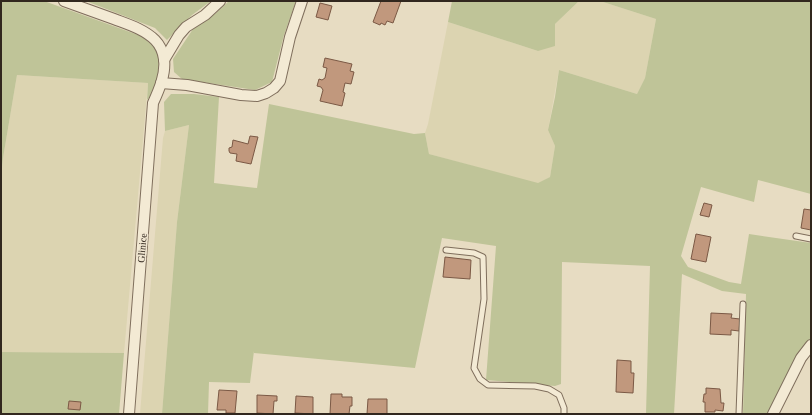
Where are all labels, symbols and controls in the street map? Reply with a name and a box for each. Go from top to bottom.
street label: Glinice [135,232,149,263]

